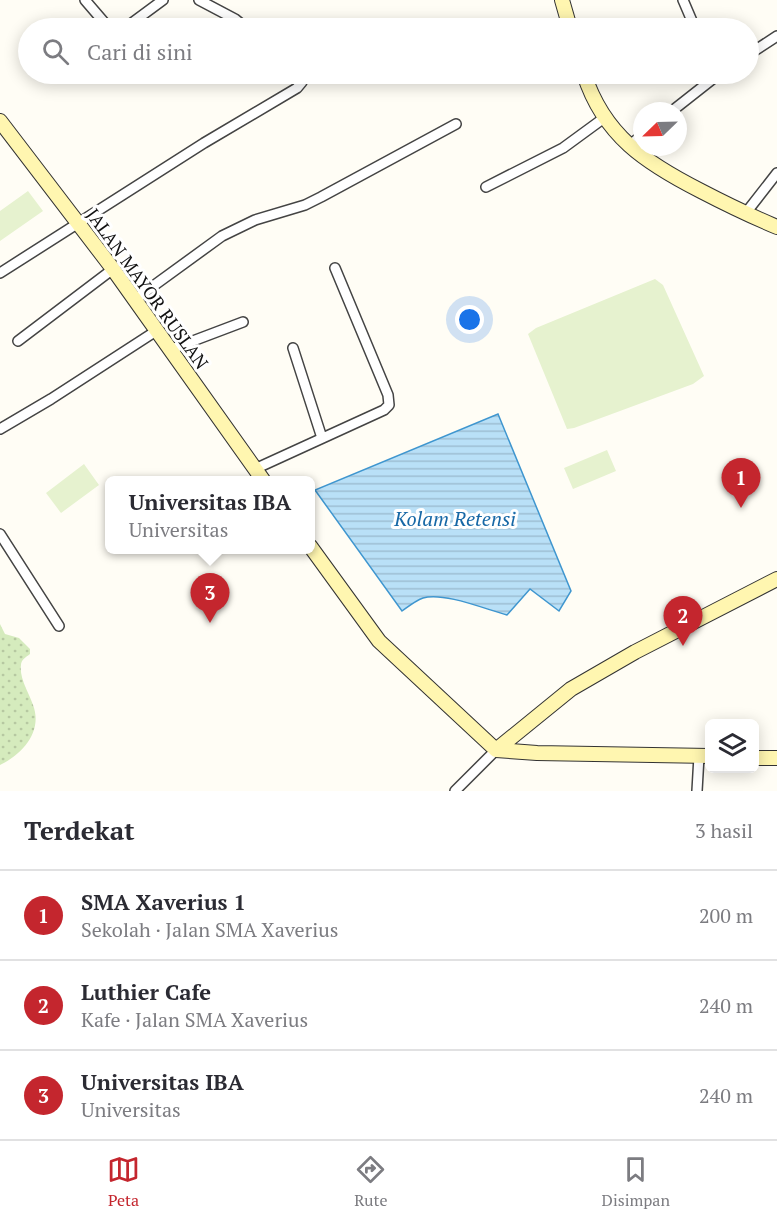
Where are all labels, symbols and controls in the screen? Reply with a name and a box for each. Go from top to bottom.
search box [18,18,759,84]
icon: search [39,35,72,68]
text: Cari di sini [87,37,193,66]
north arrow [633,102,687,156]
street label: JALAN MAYOR RUSLAN [81,203,214,374]
your location [455,305,484,334]
pin: 1 [722,458,760,508]
popup [105,476,315,554]
text: Universitas IBA [129,487,291,516]
water label: Kolam Retensi [393,505,516,532]
text: Universitas [129,516,228,543]
pin: 3 [190,574,230,623]
pin: 2 [664,596,702,646]
map controls [705,719,759,773]
button: layers [705,719,759,773]
text: Terdekat [24,813,135,847]
text: 3 hasil [695,817,753,844]
text: SMA Xaverius 1 [81,887,246,916]
text: 1 [38,902,49,929]
text: 200 m [699,902,753,929]
text: Sekolah · Jalan SMA Xaverius [81,916,338,943]
text: Luthier Cafe [81,977,211,1006]
text: 2 [38,992,49,1019]
text: 240 m [699,992,753,1019]
text: Kafe · Jalan SMA Xaverius [81,1006,308,1033]
text: Universitas IBA [81,1067,244,1096]
text: 3 [38,1082,49,1109]
text: 240 m [699,1082,753,1109]
text: Universitas [81,1096,181,1123]
tab: Peta [107,1153,140,1211]
tab: Rute [354,1153,388,1211]
tab: Disimpan [602,1153,670,1211]

